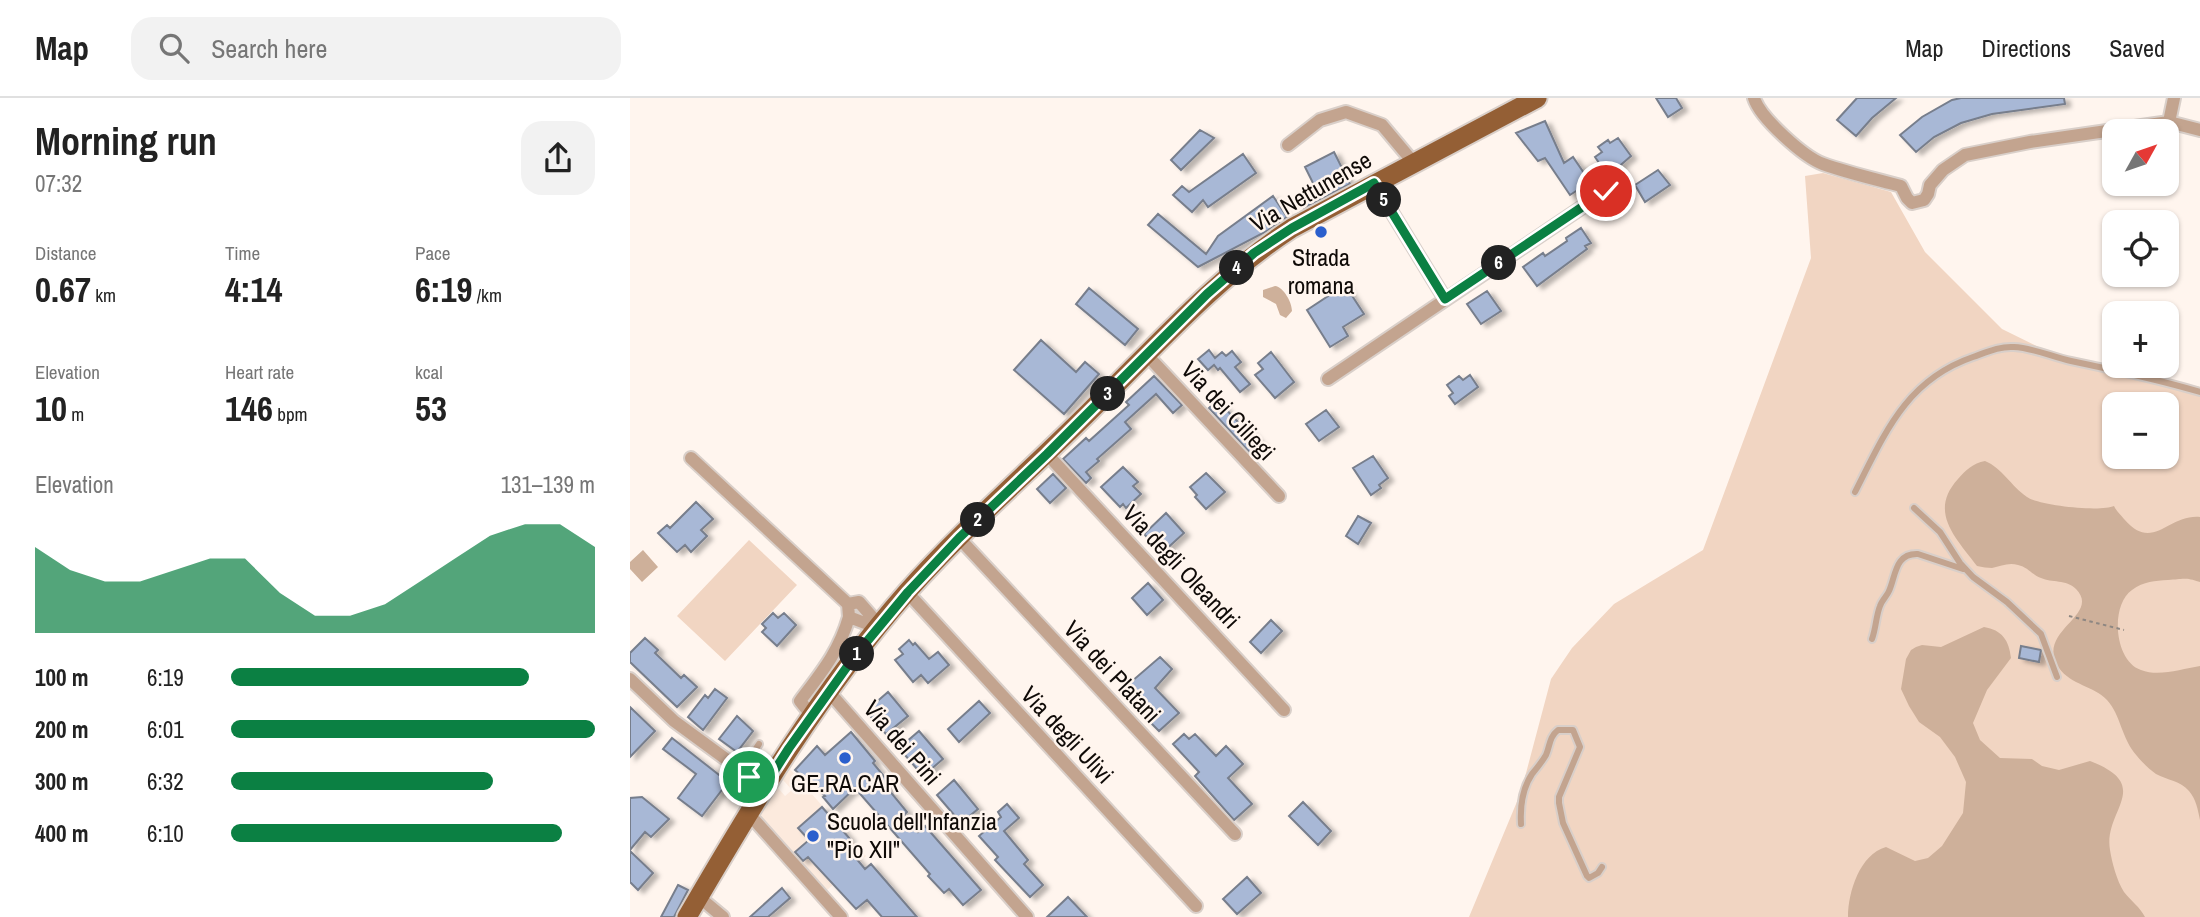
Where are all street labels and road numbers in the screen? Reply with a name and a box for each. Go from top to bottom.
street label: Via Nettunense [1244,143,1377,239]
street label: Via dei Ciliegi [1175,354,1283,467]
street label: Via degli Oleandri [1116,498,1247,635]
street label: Via dei Platani [1057,613,1168,729]
street label: Via degli Ulivi [1014,679,1121,790]
street label: Via dei Pini [857,693,948,792]

